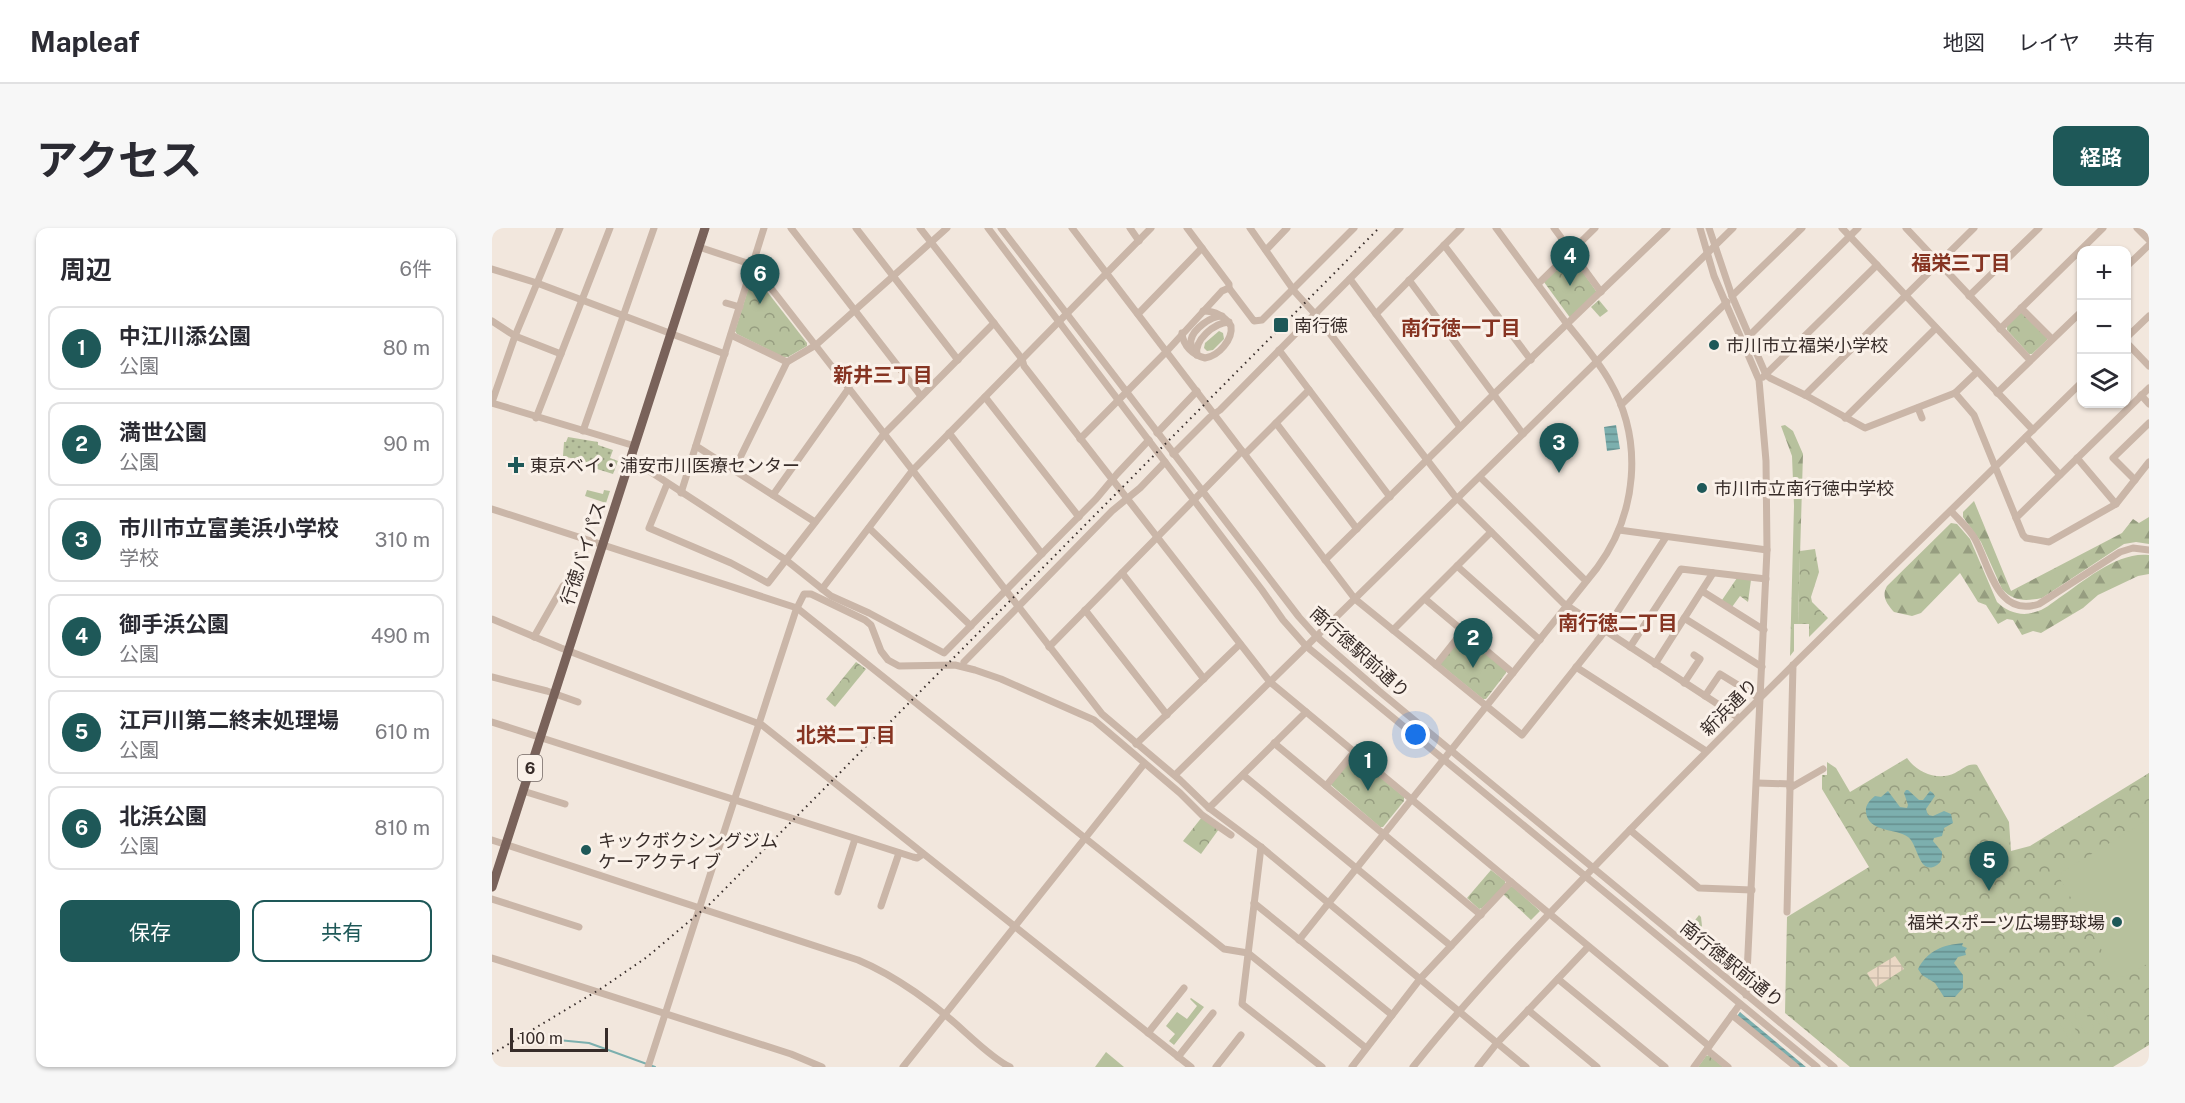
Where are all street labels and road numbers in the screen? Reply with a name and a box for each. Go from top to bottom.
street label: 行徳バイパス [556,499,610,607]
street label: 南行徳駅前通り [1306,602,1414,702]
street label: 新浜通り [1696,674,1762,740]
road number: 6 [518,755,542,781]
street label: 南行徳駅前通り [1676,916,1788,1012]

